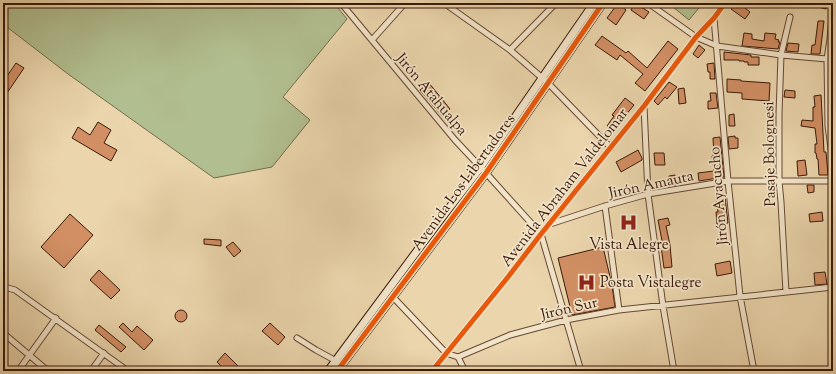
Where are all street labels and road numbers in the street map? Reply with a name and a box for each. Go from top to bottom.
street label: Jirón Atahualpa [389,48,472,141]
street label: Pasaje Bolognesi [759,101,782,207]
street label: Avenida Abraham Valdelomar [497,104,634,272]
street label: Avenida Los Libertadores [407,110,521,256]
street label: Jirón Ayacucho [705,146,734,247]
street label: Jirón Amauta [606,166,696,205]
street label: Jirón Sur [538,293,600,326]

